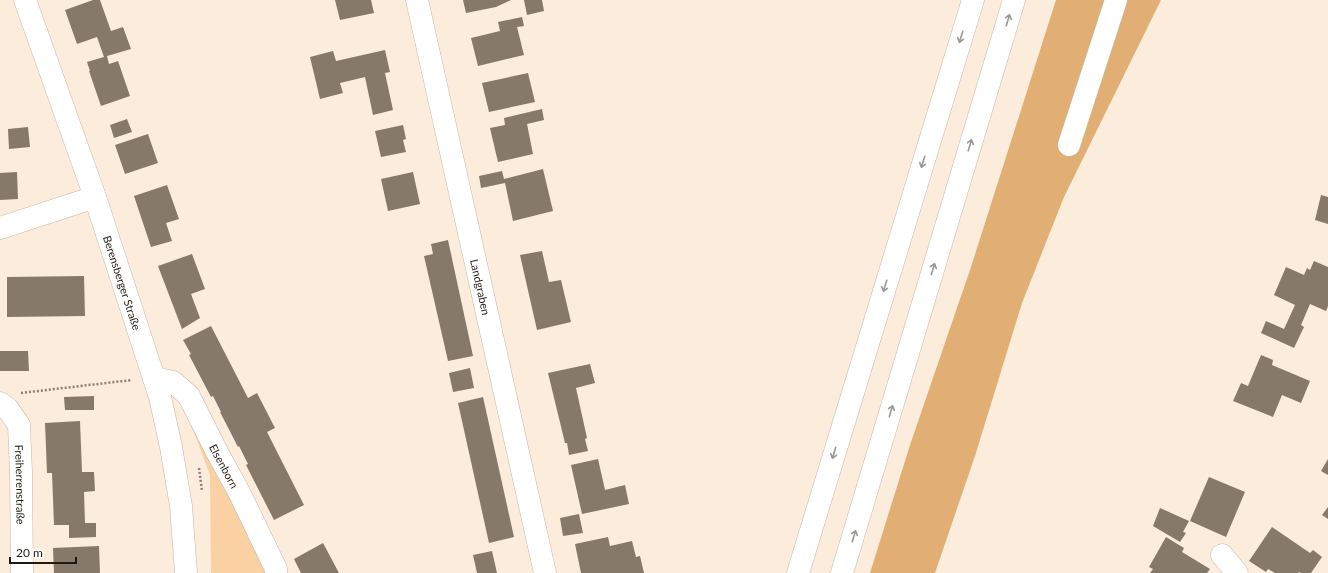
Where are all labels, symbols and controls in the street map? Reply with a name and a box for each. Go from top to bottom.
one-way arrow [1005,14,1012,27]
one-way arrow [957,31,965,43]
one-way arrow [967,139,974,152]
one-way arrow [919,155,926,168]
street label: Berensberger Straße [101,234,144,332]
street label: Landgraben [469,258,494,316]
one-way arrow [930,263,937,276]
one-way arrow [881,279,888,292]
one-way arrow [887,405,895,418]
street label: Elsenborn [207,442,242,490]
street label: Freiherrenstraße [13,444,28,525]
one-way arrow [830,447,837,460]
one-way arrow [851,529,858,542]
scale bar [10,539,76,565]
text: 20 m [16,545,43,560]

